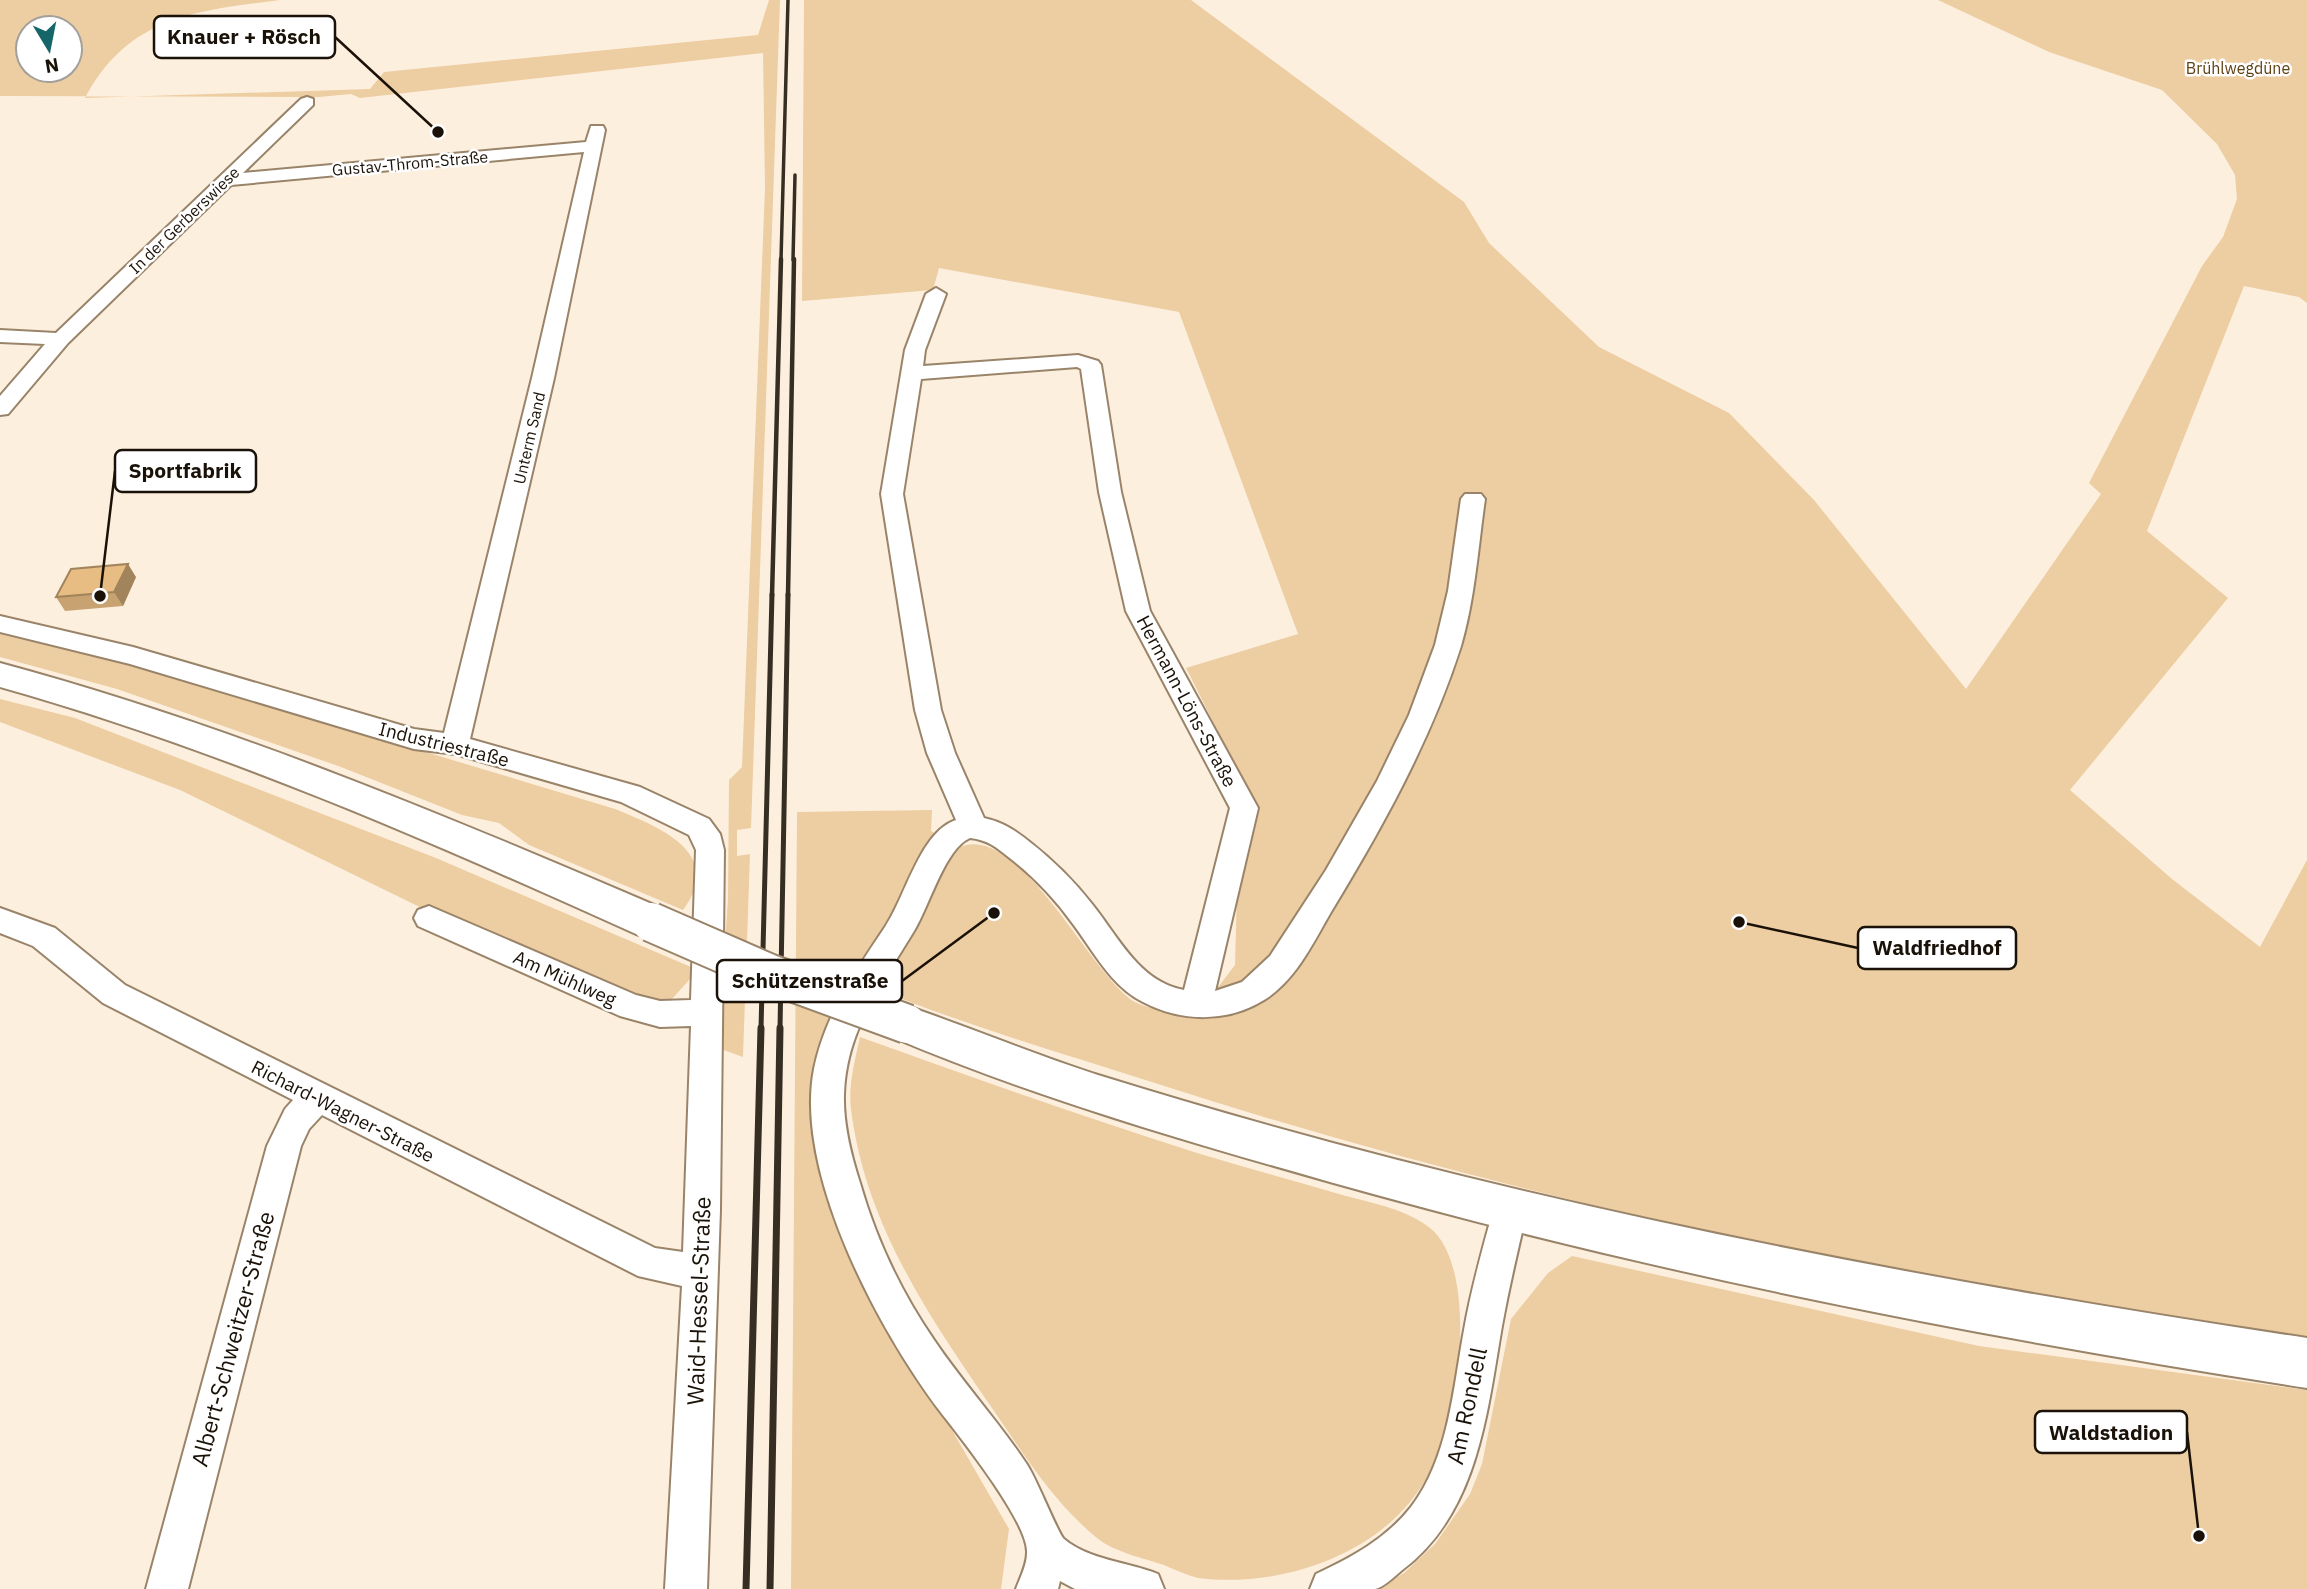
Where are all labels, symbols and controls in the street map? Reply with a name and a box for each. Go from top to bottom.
north arrow [14,14,84,84]
callout: Knauer + Rösch [154,16,335,58]
text: Knauer + Rösch [167,22,321,50]
text: N [43,53,61,79]
park label: Brühlwegdüne [2186,58,2290,78]
street label: Gustav-Throm-Straße [331,146,489,180]
street label: In der Gerberswiese [125,162,244,278]
street label: Unterm Sand [509,390,549,486]
callout: Sportfabrik [115,450,256,492]
text: Sportfabrik [128,456,242,484]
street label: Hermann-Löns-Straße [1132,611,1242,791]
street label: Industriestraße [376,716,512,772]
callout: Waldfriedhof [1858,927,2016,969]
text: Waldfriedhof [1872,933,2002,961]
street label: Am Mühlweg [510,945,620,1011]
callout: Schützenstraße [717,960,902,1002]
text: Schützenstraße [731,966,889,994]
street label: Richard-Wagner-Straße [248,1054,438,1168]
street label: Waid-Hessel-Straße [679,1196,717,1406]
street label: Albert-Schweitzer-Straße [184,1208,281,1470]
street label: Am Rondell [1439,1345,1493,1467]
callout: Waldstadion [2035,1411,2187,1453]
text: Waldstadion [2049,1418,2173,1446]

